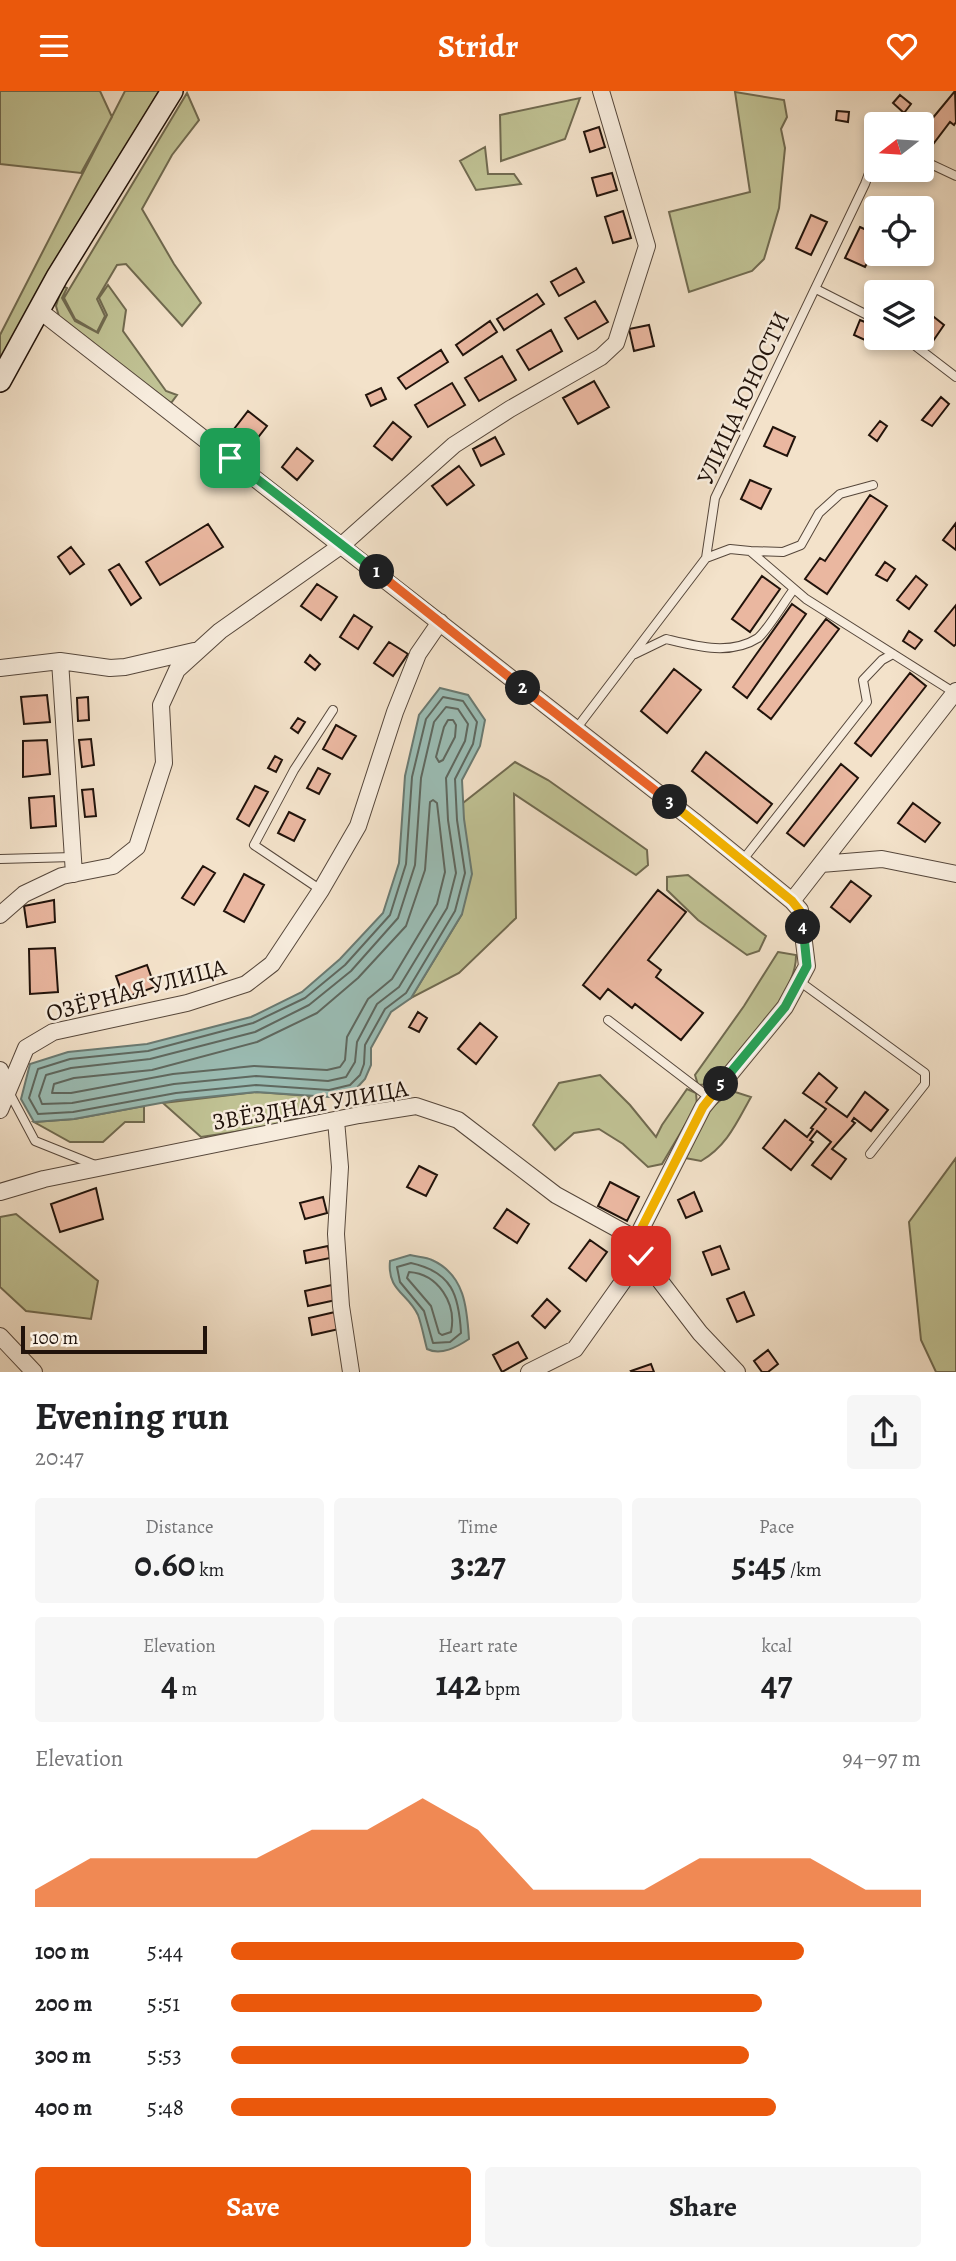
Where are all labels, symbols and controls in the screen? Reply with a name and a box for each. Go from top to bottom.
text: Stridr [438,24,518,68]
icon: menu [35,27,73,65]
icon: heart [883,27,921,65]
north arrow [864,112,934,182]
map controls [864,112,934,350]
button: locate [864,196,934,266]
button: layers [864,280,934,350]
street label: УЛИЦА ЮНОСТИ [689,306,797,490]
pin [200,428,260,488]
icon: arrive [211,439,249,477]
pin: 1 [360,554,394,589]
text: 1 [373,558,380,584]
pin: 2 [505,671,540,705]
text: 2 [518,674,527,700]
pin: 3 [652,785,688,819]
text: 3 [665,788,674,814]
pin: 4 [786,909,820,945]
text: 4 [798,913,807,939]
street label: ОЗЁРНАЯ УЛИЦА [42,950,231,1029]
pin: 5 [704,1067,738,1101]
text: 5 [716,1070,725,1096]
street label: ЗВЁЗДНАЯ УЛИЦА [210,1072,411,1138]
pin [611,1226,671,1286]
icon: check [622,1237,660,1275]
scale bar [21,1323,206,1355]
text: 100 m [32,1325,78,1351]
text: Evening run [35,1390,229,1442]
button: share [847,1395,921,1469]
text: 20:47 [35,1442,84,1473]
text: Distance [145,1514,213,1540]
text: Time [458,1514,498,1540]
text: Pace [759,1514,794,1540]
text: 0.60 [134,1540,195,1588]
text: 3:27 [450,1540,506,1588]
text: 5:45 [732,1540,786,1588]
text: km [195,1557,224,1583]
text: /km [786,1557,822,1583]
text: Elevation [143,1633,216,1659]
text: Heart rate [438,1633,518,1659]
text: kcal [761,1633,792,1659]
text: 4 [161,1659,178,1707]
text: 142 [435,1659,481,1707]
text: 47 [761,1659,792,1707]
text: m [178,1676,197,1702]
text: bpm [481,1676,521,1702]
text: Elevation [35,1743,123,1774]
text: 94–97 m [842,1743,921,1774]
text: 100 m [35,1936,90,1967]
text: 5:44 [147,1936,183,1967]
text: 200 m [35,1988,93,2019]
text: 5:51 [147,1988,180,2019]
text: 300 m [35,2040,91,2071]
text: 5:53 [147,2040,182,2071]
text: 400 m [35,2092,92,2123]
text: 5:48 [147,2092,184,2123]
button: Save [35,2167,471,2247]
button: Share [485,2167,921,2247]

